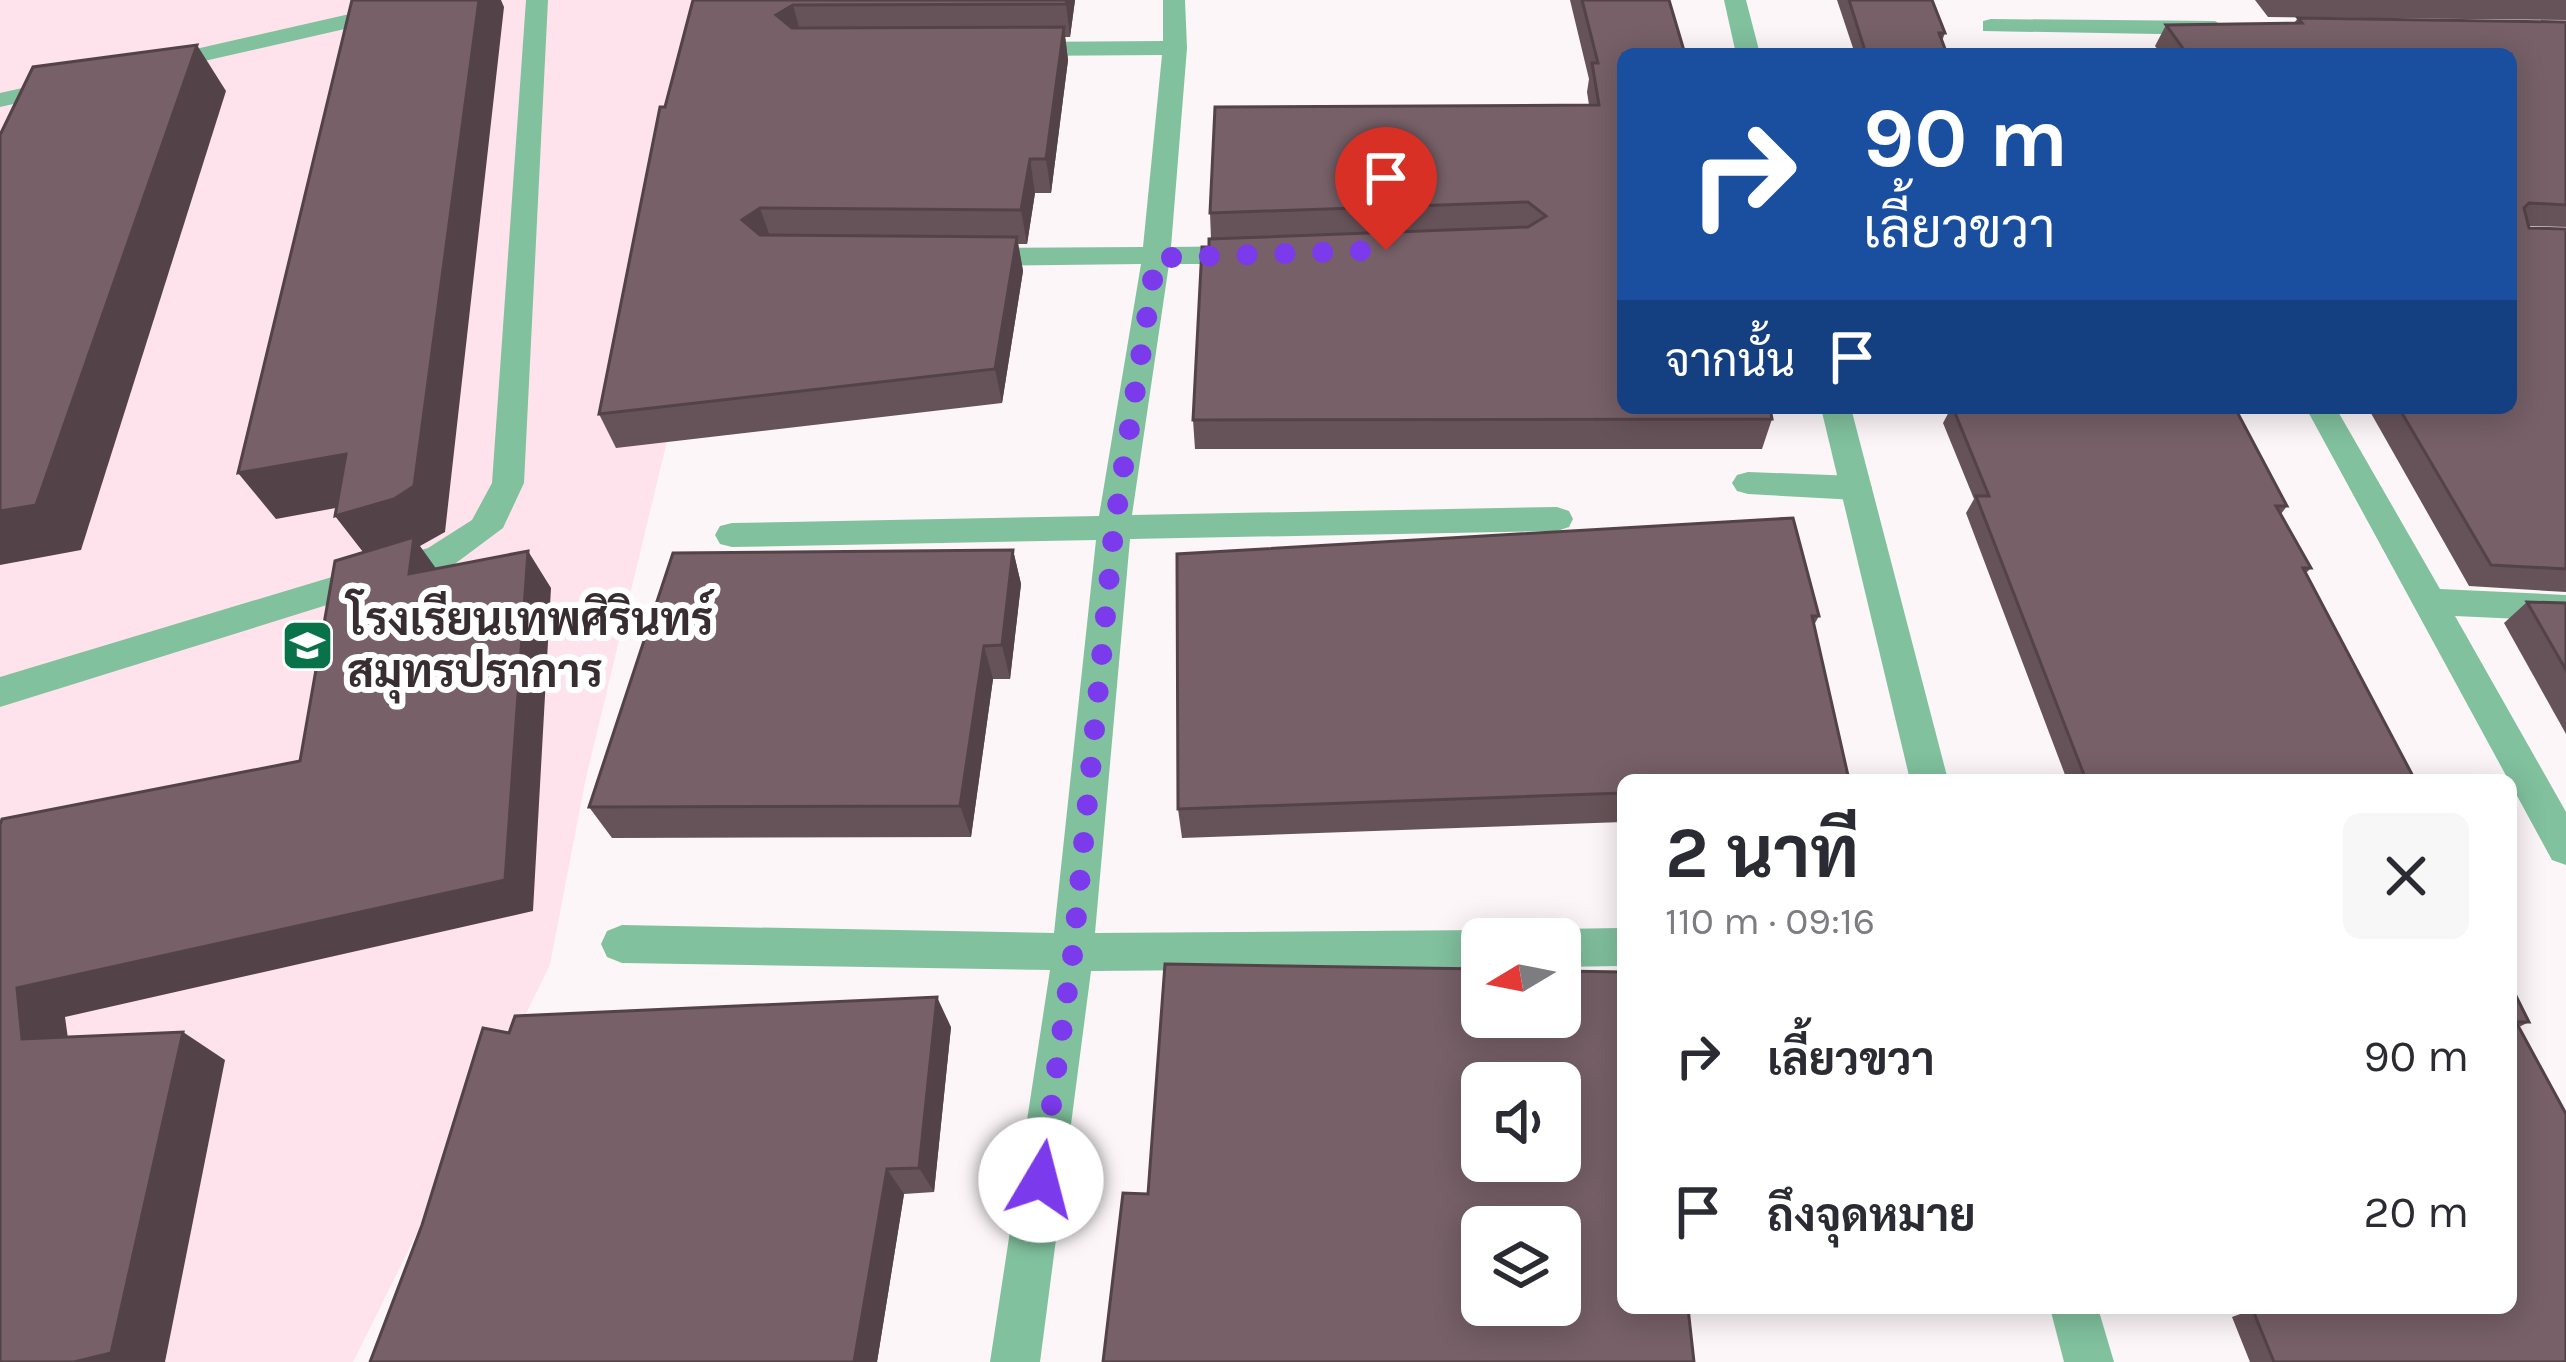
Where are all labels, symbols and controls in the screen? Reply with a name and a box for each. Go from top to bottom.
text: 90 m [1863,89,2068,187]
icon: right [1665,96,1821,252]
pin [1335,127,1437,250]
icon: arrive [1353,145,1419,211]
text: เลี้ยวขวา [1863,197,2056,261]
icon: arrive [1819,324,1885,390]
text: จากนั้น [1665,335,1795,387]
place label: โรงเรียนเทพศิรินทร์ สมุทรปราการ [344,588,715,704]
school or university icon: โรงเรียนเทพศิรินทร์ สมุทรปราการ [280,617,336,673]
text: 2 นาที [1665,811,1859,895]
button: close [2343,813,2469,939]
text: 110 m · 09:16 [1665,898,1875,944]
north arrow [1461,918,1581,1038]
map controls [1461,918,1581,1326]
icon: right [1665,1023,1731,1089]
text: 90 m [2363,1030,2469,1082]
text: เลี้ยวขวา [1767,1034,1935,1086]
button: sound [1461,1062,1581,1182]
position arrow [978,1117,1104,1243]
icon: arrive [1665,1179,1731,1245]
text: 20 m [2363,1186,2469,1238]
text: ถึงจุดหมาย [1767,1190,1976,1242]
button: layers [1461,1206,1581,1326]

